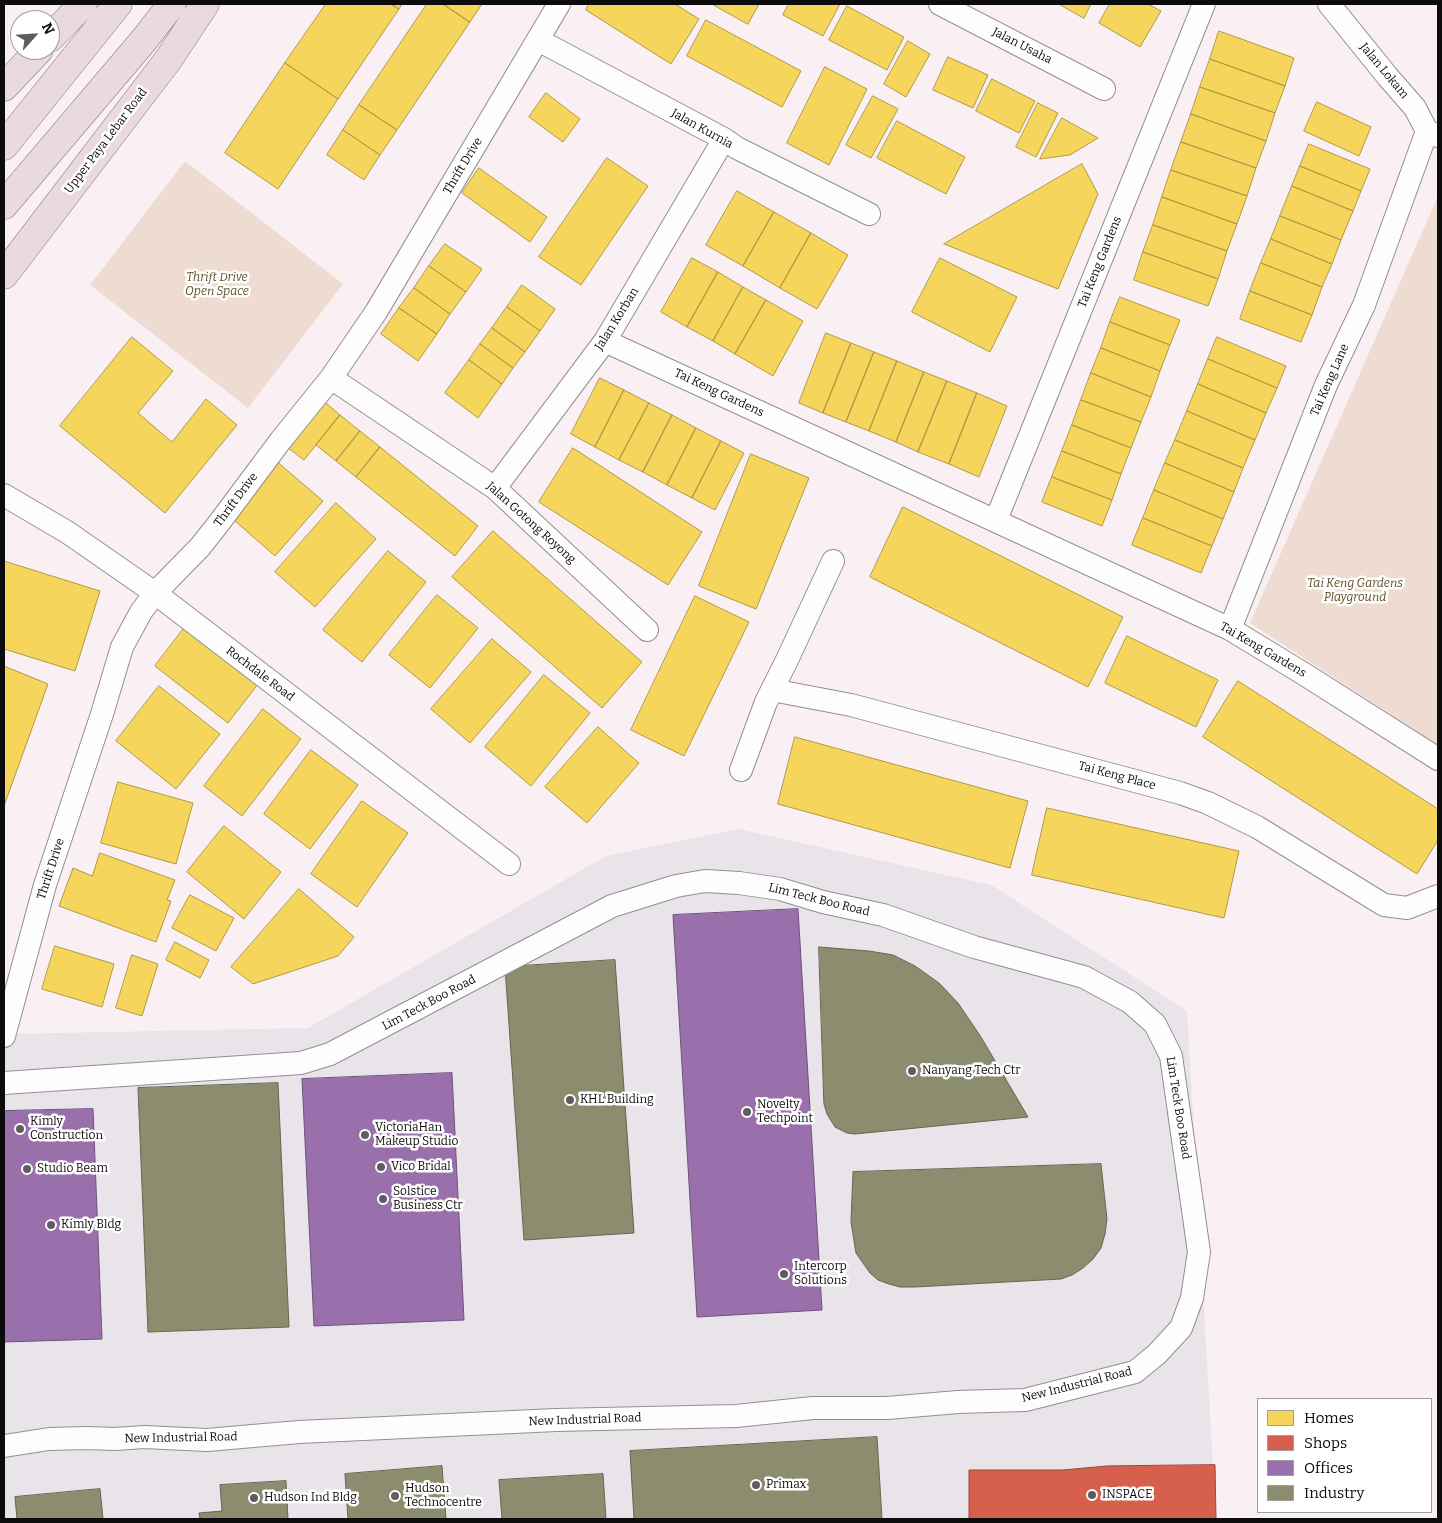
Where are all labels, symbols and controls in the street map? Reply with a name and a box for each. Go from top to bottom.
north arrow [10,10,60,60]
text: N [38,20,58,37]
street label: Jalan Usaha [990,25,1054,67]
street label: Jalan Lokam [1357,40,1411,102]
street label: Upper Paya Lebar Road [62,85,150,197]
street label: Jalan Kurnia [669,106,735,152]
street label: Thrift Drive [440,135,486,197]
street label: Tai Keng Gardens [1075,214,1125,310]
park label: Thrift Drive Open Space [185,271,249,299]
street label: Jalan Korban [592,285,642,353]
street label: Tai Keng Lane [1308,342,1352,418]
street label: Tai Keng Gardens [672,366,766,420]
street label: Thrift Drive [211,470,261,530]
street label: Jalan Gotong Royong [483,479,579,567]
park label: Tai Keng Gardens Playground [1307,577,1403,605]
street label: Tai Keng Gardens [1217,619,1309,681]
street label: Rochdale Road [223,644,297,704]
street label: Tai Keng Place [1077,759,1157,793]
street label: Thrift Drive [34,836,68,902]
street label: Lim Teck Boo Road [767,880,871,920]
street label: Lim Teck Boo Road [380,972,478,1034]
street label: Lim Teck Boo Road [1163,1056,1193,1160]
place label: Nanyang Tech Ctr [922,1064,1021,1078]
marker: Nanyang Tech Ctr [906,1065,918,1077]
place label: KHL Building [580,1093,654,1107]
marker: KHL Building [564,1094,576,1106]
place label: Novelty Techpoint [757,1098,813,1126]
marker: Novelty Techpoint [741,1106,753,1118]
place label: Kimly Construction [30,1115,103,1143]
place label: VictoriaHan Makeup Studio [375,1121,458,1149]
marker: Kimly Construction [14,1123,26,1135]
marker: VictoriaHan Makeup Studio [359,1129,371,1141]
place label: Vico Bridal [391,1160,451,1174]
marker: Vico Bridal [375,1161,387,1173]
place label: Studio Beam [37,1162,108,1176]
marker: Studio Beam [21,1163,33,1175]
place label: Solstice Business Ctr [393,1185,463,1213]
marker: Solstice Business Ctr [377,1193,389,1205]
place label: Kimly Bldg [61,1218,121,1232]
marker: Kimly Bldg [45,1219,57,1231]
place label: Intercorp Solutions [794,1260,847,1288]
marker: Intercorp Solutions [778,1268,790,1280]
street label: New Industrial Road [1020,1364,1134,1406]
legend [1257,1398,1432,1513]
text: Homes [1304,1409,1354,1427]
street label: New Industrial Road [528,1411,642,1429]
street label: New Industrial Road [124,1430,238,1446]
text: Shops [1304,1434,1347,1452]
text: Offices [1304,1459,1353,1477]
place label: Primax [766,1478,806,1492]
marker: Primax [750,1479,762,1491]
place label: Hudson Technocentre [405,1482,482,1510]
text: Industry [1304,1484,1364,1502]
place label: INSPACE [1102,1488,1152,1502]
marker: INSPACE [1086,1489,1098,1501]
marker: Hudson Technocentre [389,1490,401,1502]
place label: Hudson Ind Bldg [264,1491,357,1505]
marker: Hudson Ind Bldg [248,1492,260,1504]

